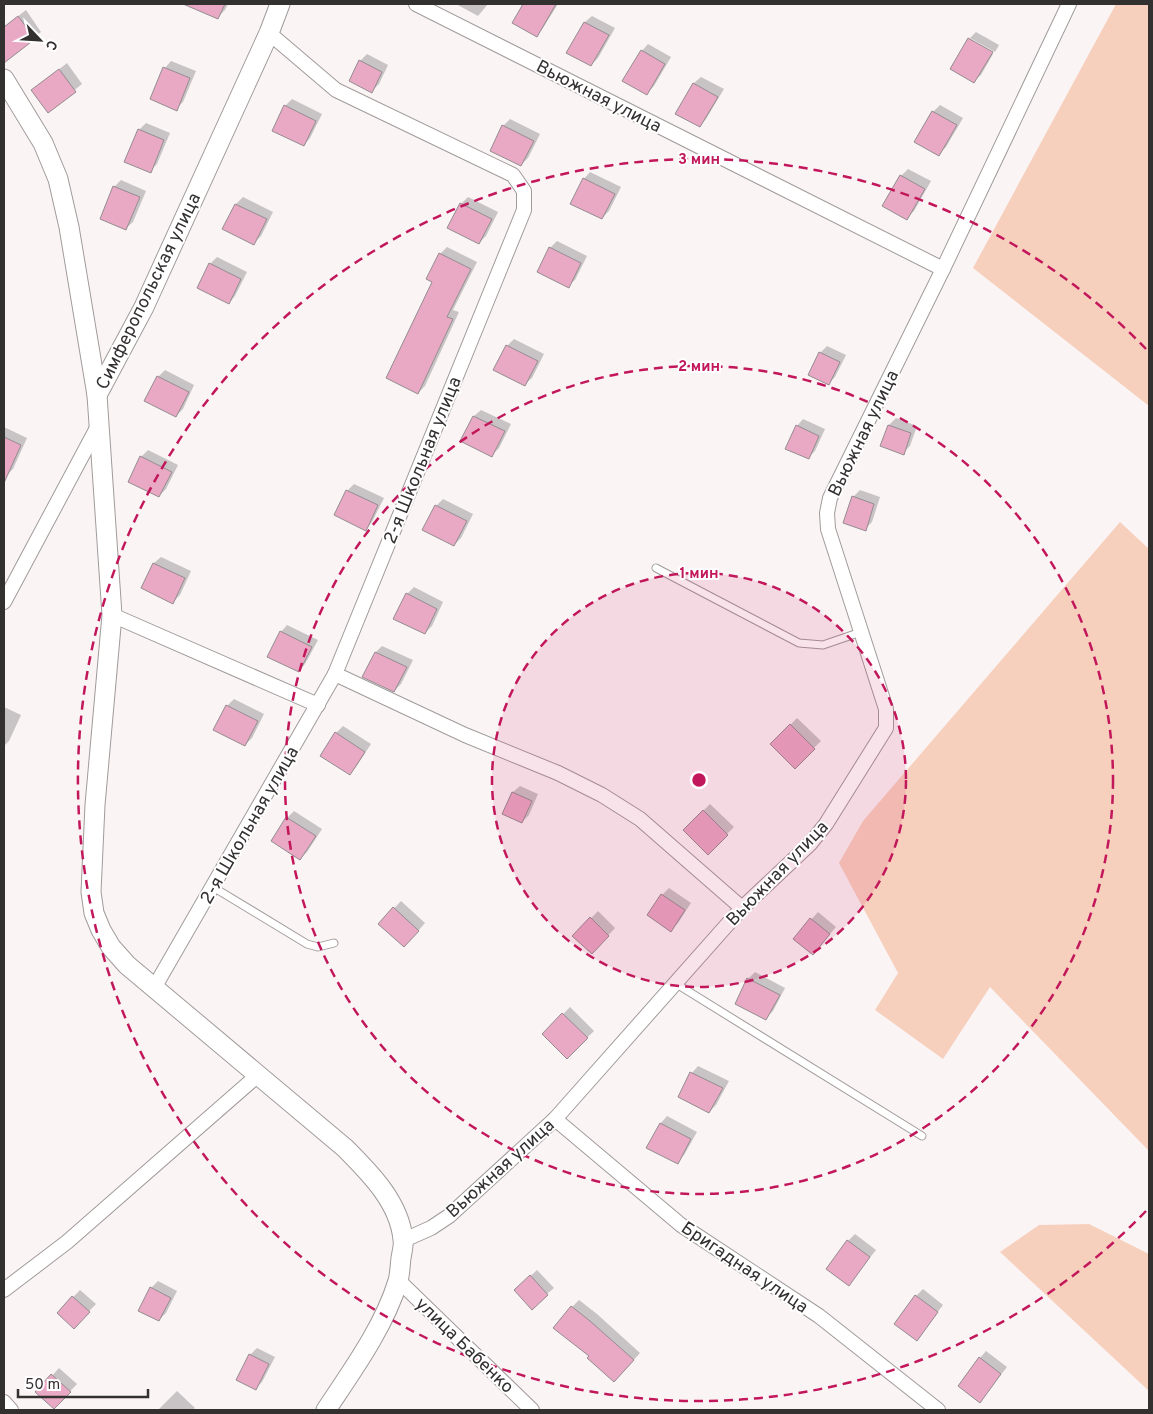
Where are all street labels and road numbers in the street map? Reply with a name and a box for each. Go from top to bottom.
street label: Вьюжная улица [532,56,665,139]
street label: Симферопольская улица [92,190,207,394]
street label: Вьюжная улица [824,367,905,501]
street label: 2-я Школьная улица [379,374,467,548]
street label: 2-я Школьная улица [196,743,305,909]
street label: Вьюжная улица [722,817,834,932]
street label: Вьюжная улица [442,1114,560,1224]
street label: Бригадная улица [676,1217,812,1319]
street label: улица Бабенко [410,1293,518,1399]

